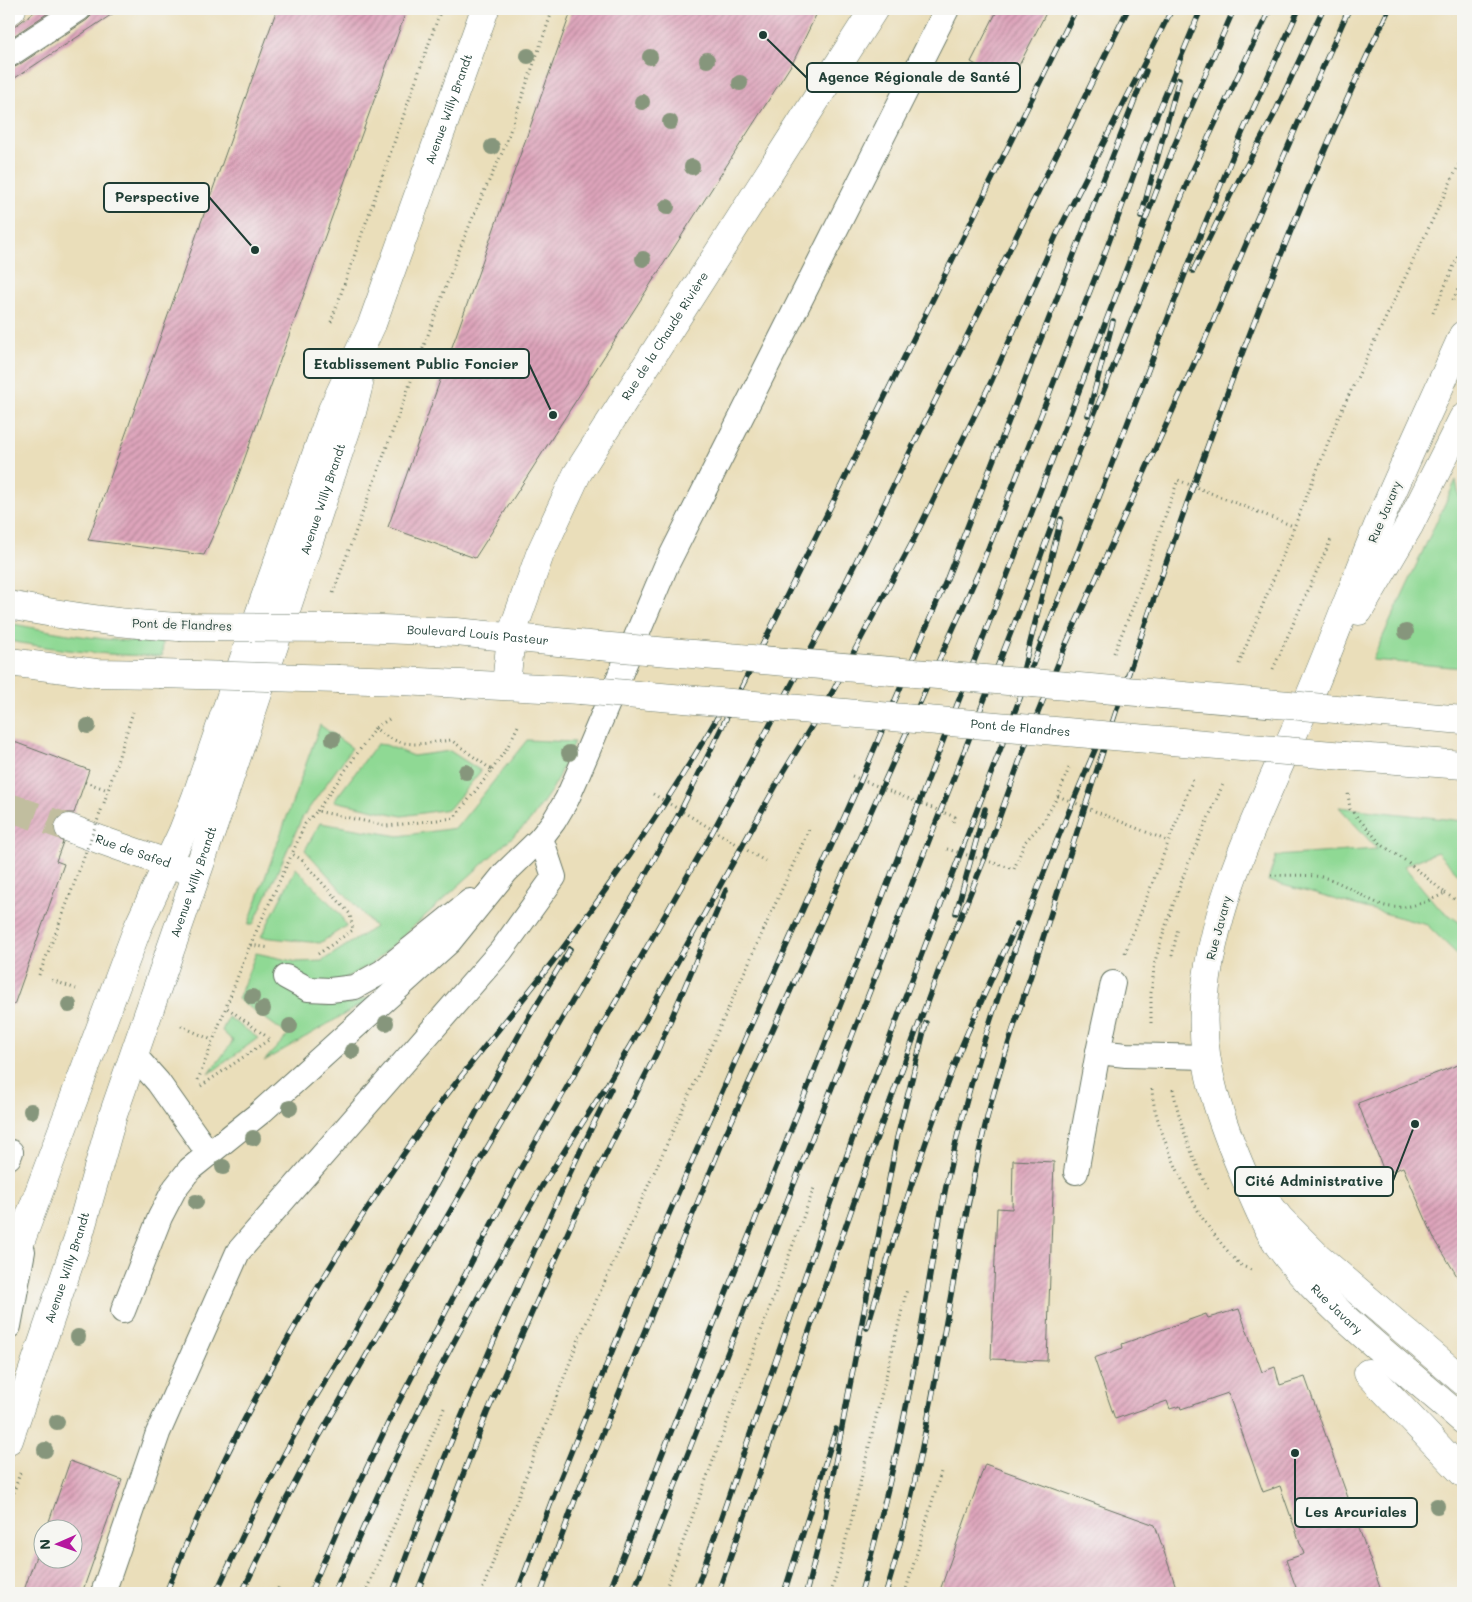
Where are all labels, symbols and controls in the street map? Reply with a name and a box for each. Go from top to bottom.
street label: Avenue Willy Brandt [421,51,475,166]
callout: Agence Régionale de Santé [807,63,1020,92]
text: Agence Régionale de Santé [818,67,1010,86]
callout: Perspective [104,183,209,212]
text: Perspective [115,187,199,206]
street label: Rue de la Chaude Rivière [617,268,711,403]
callout: Etablissement Public Foncier [304,349,529,378]
text: Etablissement Public Foncier [313,354,519,373]
street label: Avenue Willy Brandt [296,441,348,557]
street label: Rue Javary [1364,478,1404,545]
street label: Pont de Flandres [132,614,232,634]
street label: Boulevard Louis Pasteur [407,621,550,648]
street label: Pont de Flandres [970,715,1071,739]
street label: Avenue Willy Brandt [166,824,220,939]
street label: Rue de Safed [93,830,173,871]
street label: Rue Javary [1202,894,1234,962]
callout: Cité Administrative [1235,1167,1393,1196]
text: Cité Administrative [1245,1171,1383,1190]
street label: Avenue Willy Brandt [40,1210,92,1325]
street label: Rue Javary [1308,1280,1366,1337]
callout: Les Arcuriales [1295,1498,1417,1527]
text: Les Arcuriales [1305,1502,1407,1521]
north arrow [32,1520,82,1570]
text: N [35,1539,54,1550]

